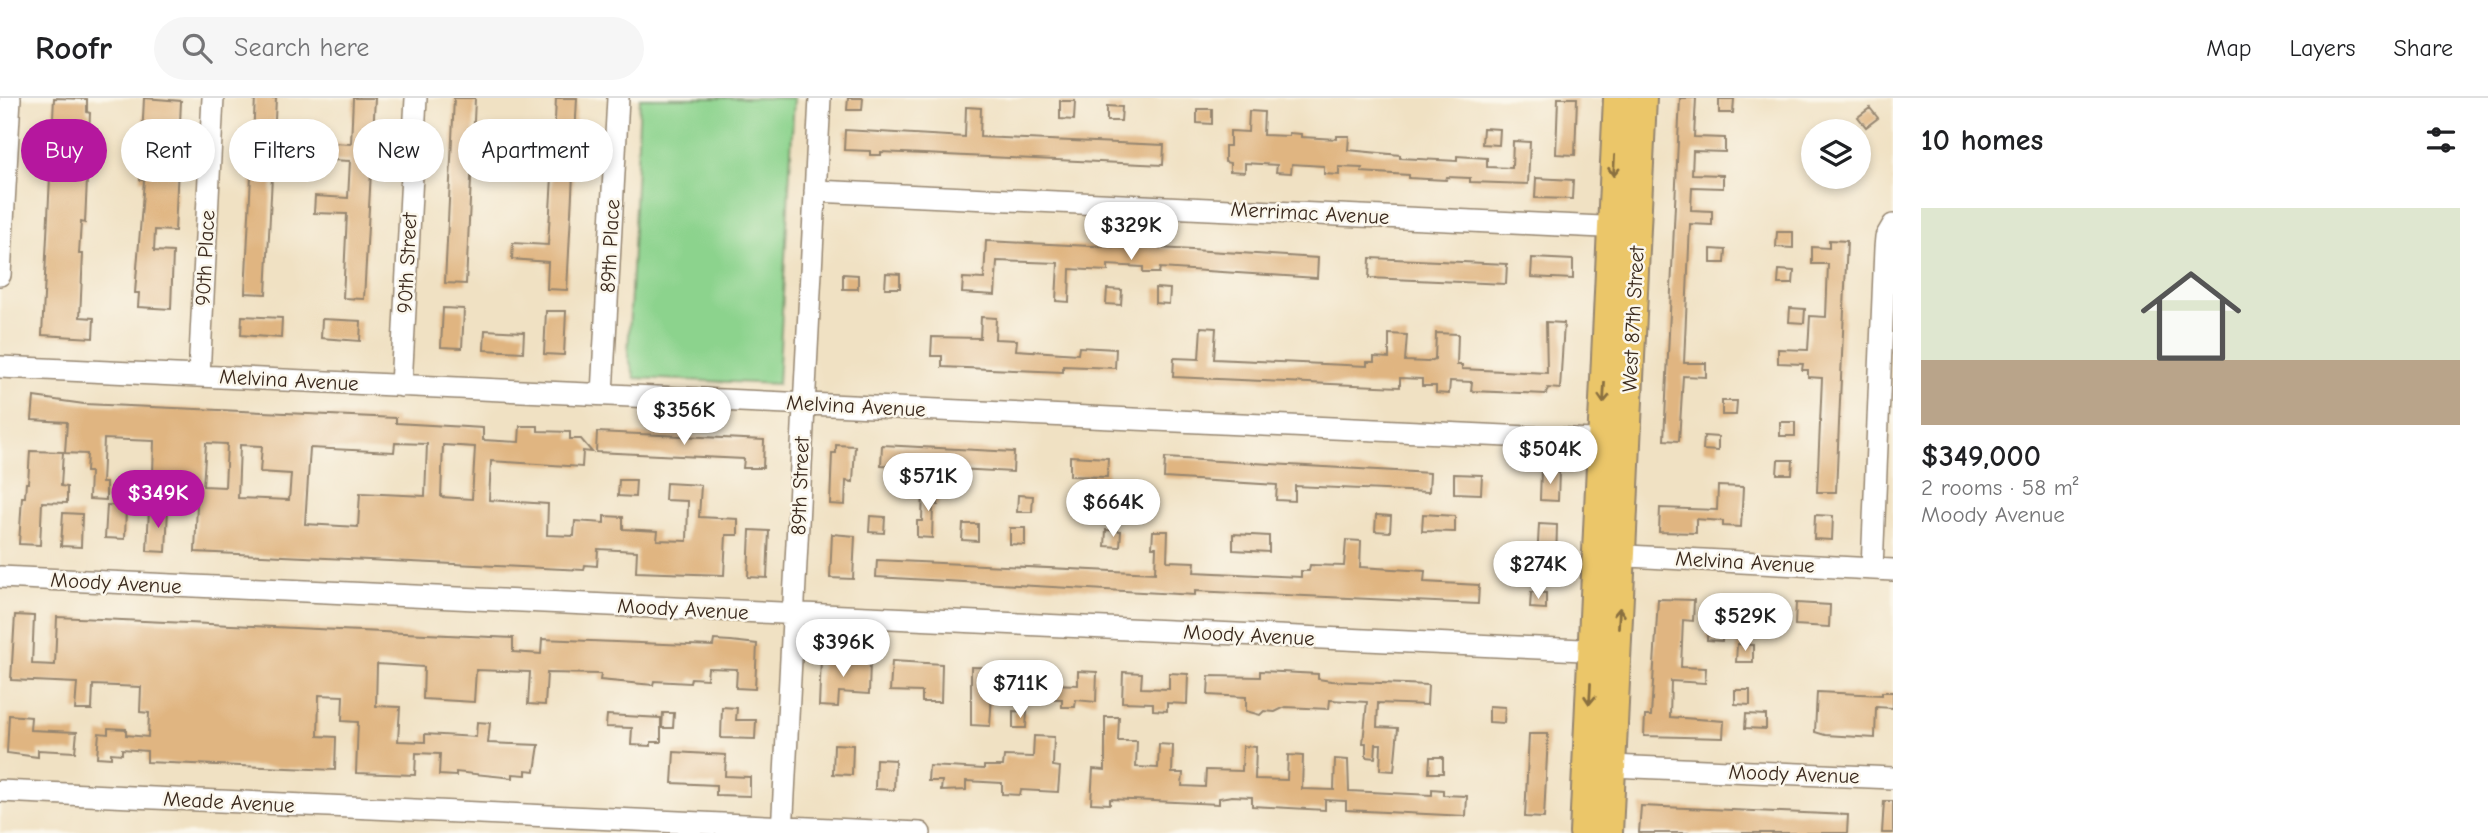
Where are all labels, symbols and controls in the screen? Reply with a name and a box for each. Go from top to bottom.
search box [154,17,644,80]
text: Roofr [35,29,112,67]
icon: search [178,29,216,67]
text: Search here [234,33,369,63]
text: Map [2206,34,2252,62]
text: Layers [2290,34,2355,62]
text: Share [2393,34,2453,62]
chip: Buy [21,119,107,182]
chip: Rent [121,119,215,182]
chip: Filters [229,119,339,182]
chip: New [353,119,444,182]
chip: Apartment [458,119,613,182]
map controls [1801,119,1871,189]
button: layers [1801,119,1871,189]
icon: filters [2422,121,2460,159]
text: 10 homes [1921,123,2043,158]
one-way arrow [1608,154,1621,177]
street label: Merrimac Avenue [1230,197,1390,229]
street label: 89th Place [596,198,624,294]
pin: $329K [1082,202,1180,262]
street label: 90th Place [191,209,219,307]
street label: 90th Street [392,211,422,314]
text: $329K [1100,211,1162,238]
street label: West 87th Street [1617,244,1649,393]
icon: home [2128,253,2254,379]
street label: Melvina Avenue [219,364,359,396]
one-way arrow [1597,382,1610,405]
pin: $356K [635,388,733,447]
street label: Melvina Avenue [786,390,926,422]
text: $356K [653,396,715,423]
pin: $504K [1501,426,1599,486]
street label: 89th Street [786,435,814,536]
text: $504K [1519,435,1581,462]
text: $349,000 [1921,439,2041,474]
pin: $571K [879,454,977,513]
text: $571K [899,462,957,489]
pin: $349K [109,470,207,530]
text: 2 rooms · 58 m² [1921,474,2079,501]
text: $349K [128,479,188,506]
pin: $664K [1064,480,1162,539]
text: $664K [1082,488,1144,515]
text: Moody Avenue [1921,501,2065,528]
pin: $274K [1489,542,1587,601]
street label: Melvina Avenue [1675,546,1815,578]
text: $274K [1509,550,1567,577]
street label: Moody Avenue [50,568,182,598]
street label: Moody Avenue [617,594,749,624]
pin: $529K [1696,594,1794,653]
text: $529K [1714,602,1776,629]
one-way arrow [1612,607,1625,630]
pin: $396K [794,620,892,679]
street label: Moody Avenue [1183,620,1315,650]
text: $396K [812,628,874,655]
pin: $711K [971,660,1069,720]
text: $711K [992,669,1048,696]
one-way arrow [1583,682,1596,705]
street label: Moody Avenue [1728,760,1860,788]
street label: Meade Avenue [163,787,295,817]

